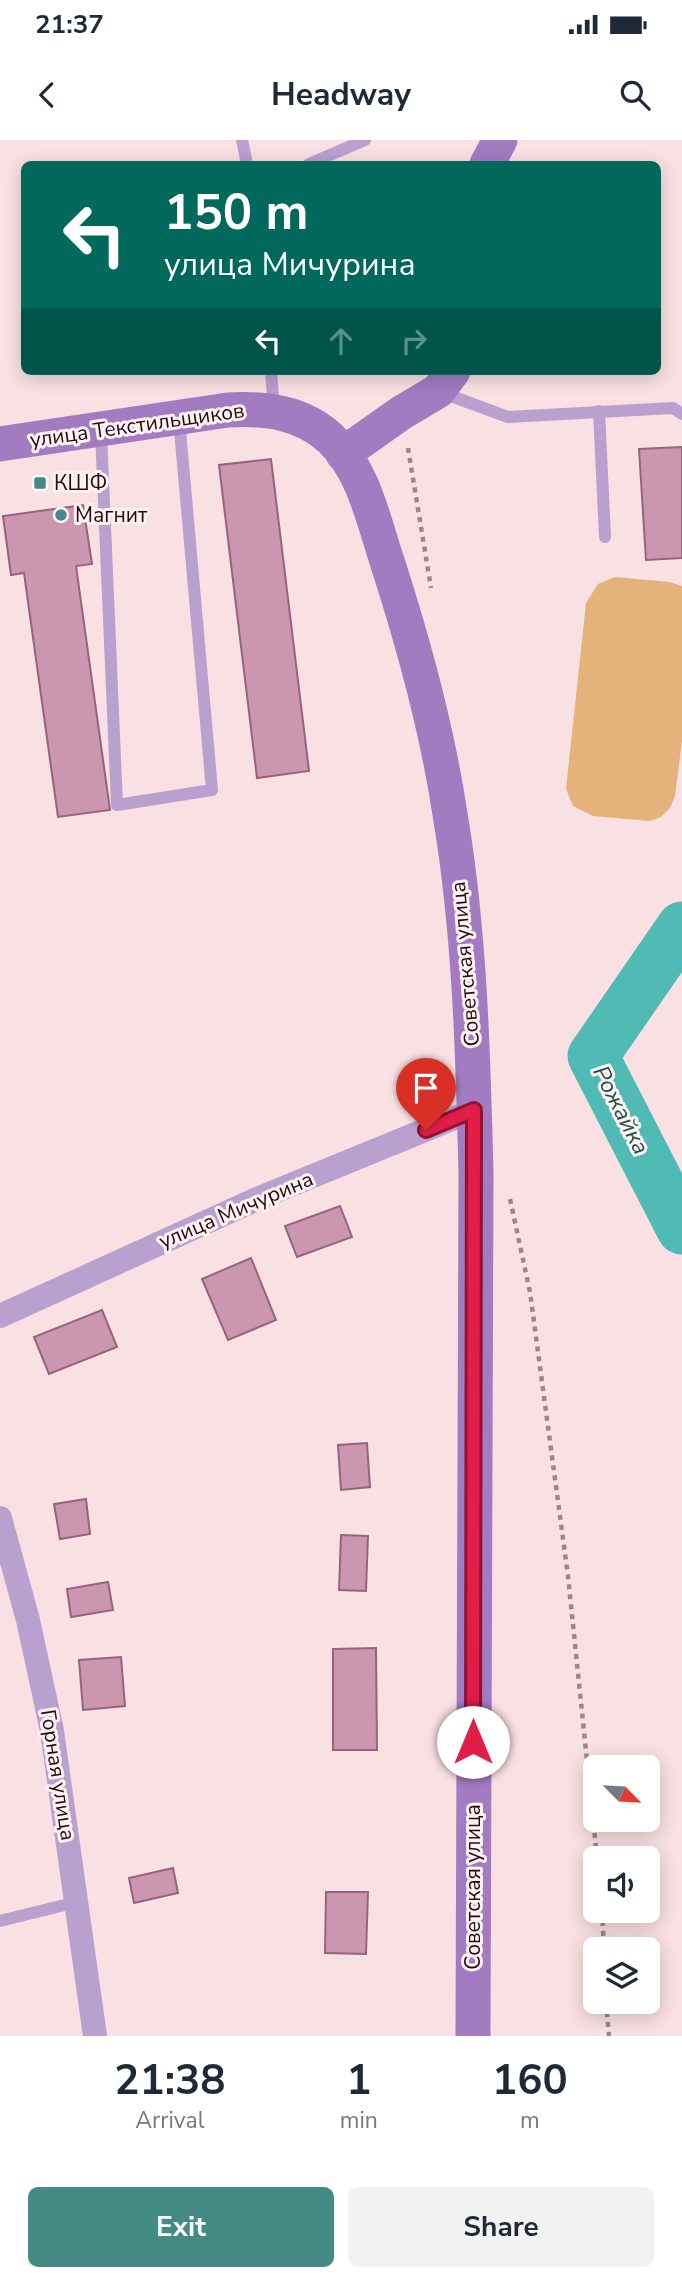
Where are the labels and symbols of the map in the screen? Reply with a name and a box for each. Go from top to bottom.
street label: улица Текстильщиков [28,396,246,454]
place label: КШФ [54,469,107,497]
marker: КШФ [32,475,48,491]
place label: Магнит [75,501,148,529]
marker: Магнит [53,507,69,523]
street label: Советская улица [444,880,486,1048]
pin [396,1058,456,1130]
water label: Рожайка [585,1060,657,1160]
street label: улица Мичурина [155,1165,317,1255]
position arrow [436,1705,510,1779]
street label: Горная улица [34,1708,82,1842]
north arrow [583,1755,660,1832]
street label: Советская улица [459,1804,487,1970]

